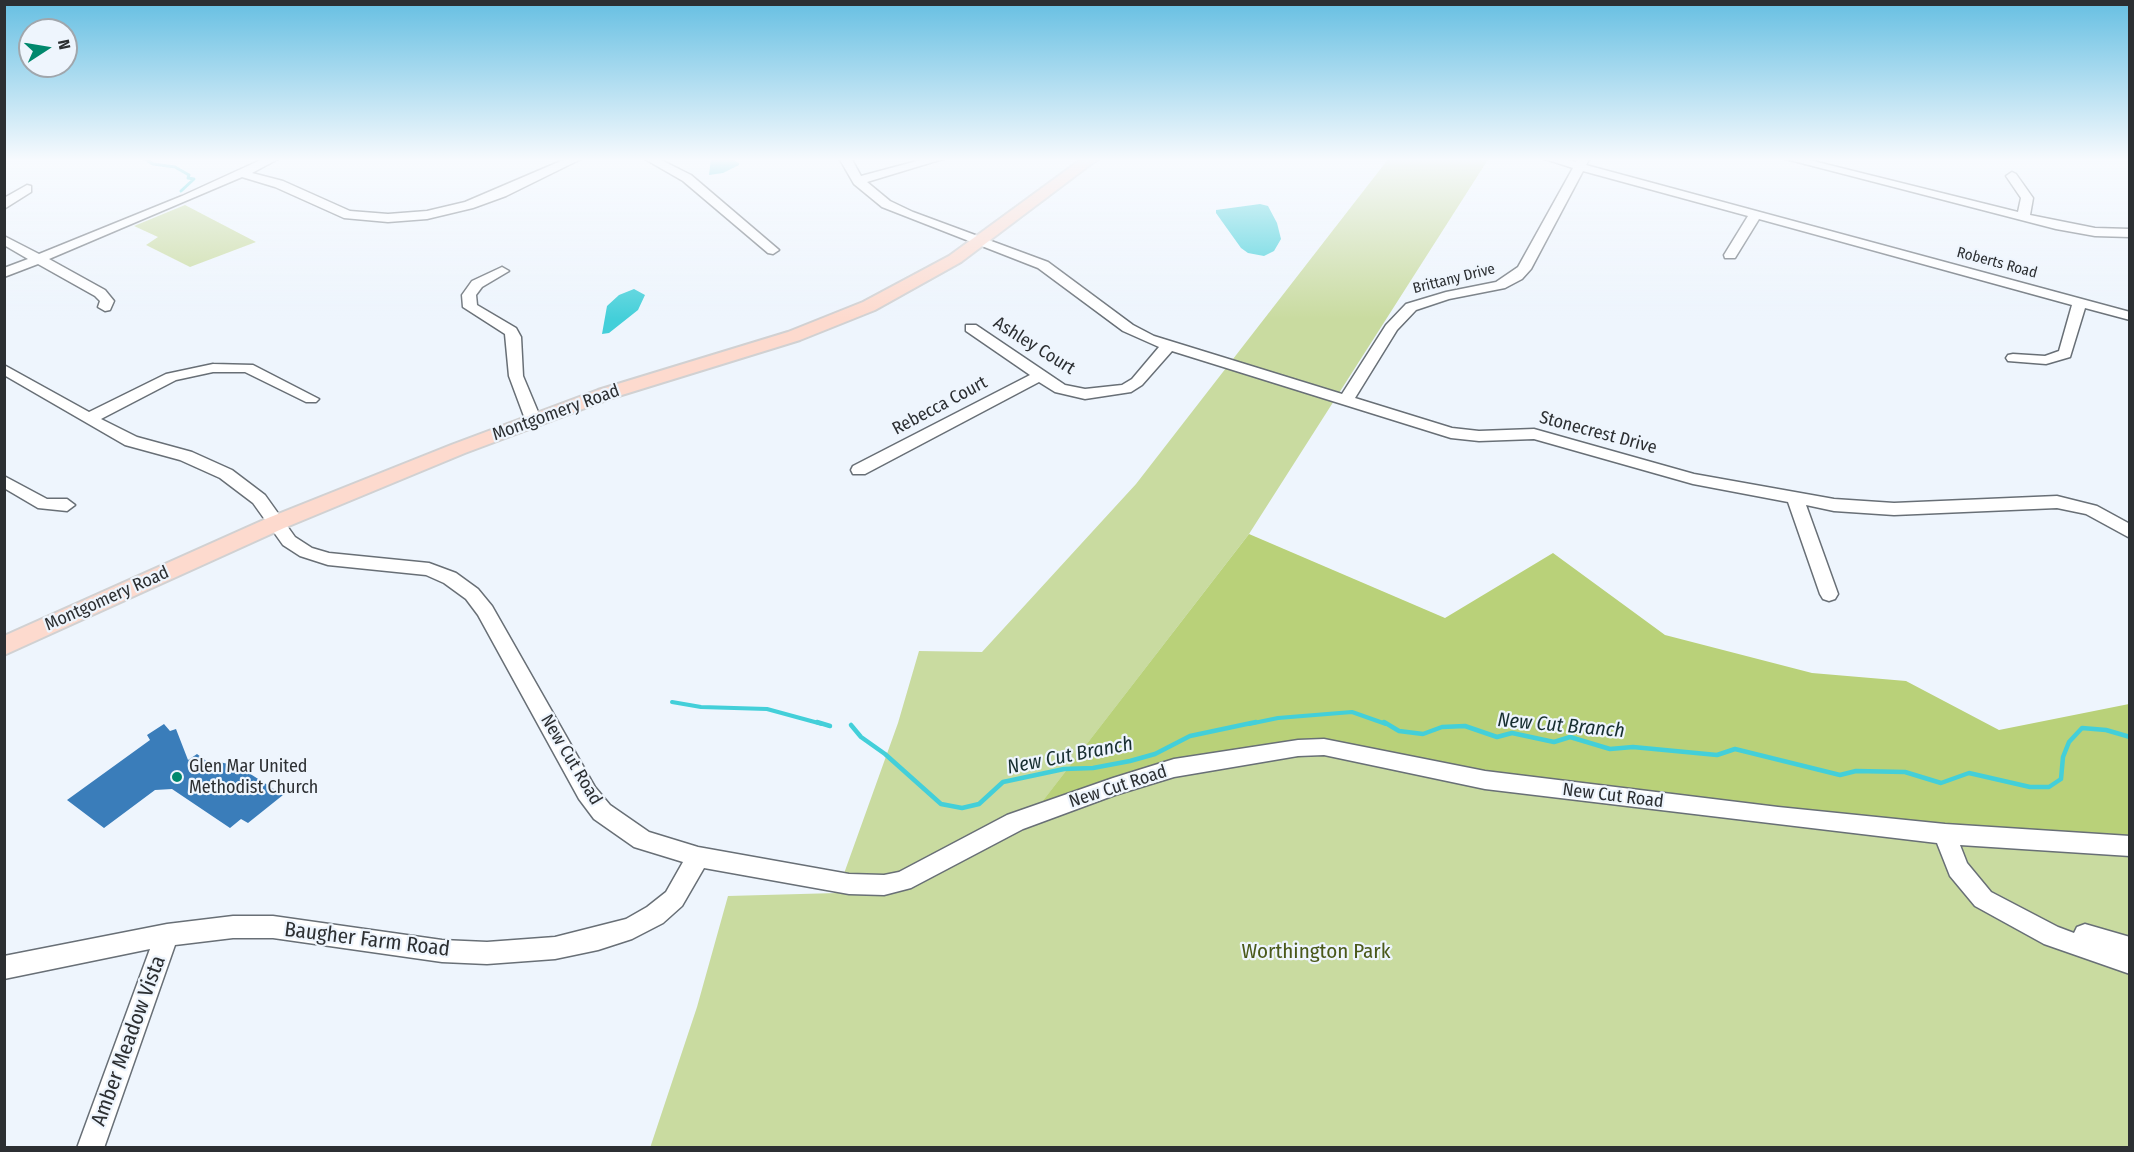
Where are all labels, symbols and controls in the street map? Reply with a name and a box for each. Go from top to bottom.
north arrow [18,18,78,78]
text: N [54,38,74,51]
street label: Roberts Road [1955,244,2039,282]
street label: Brittany Drive [1411,260,1497,298]
street label: Ashley Court [989,312,1079,380]
street label: Rebecca Court [889,372,991,440]
street label: Montgomery Road [490,380,622,446]
street label: Stonecrest Drive [1537,407,1659,459]
street label: Montgomery Road [42,562,172,636]
water label: New Cut Branch [1496,708,1626,744]
street label: New Cut Road [536,711,606,809]
water label: New Cut Branch [1005,732,1135,780]
place label: Glen Mar United Methodist Church [189,756,318,798]
street label: New Cut Road [1066,761,1170,813]
marker: Glen Mar United Methodist Church [170,770,184,784]
street label: New Cut Road [1561,779,1665,813]
street label: Baugher Farm Road [283,917,451,963]
park label: Worthington Park [1242,939,1390,965]
street label: Amber Meadow Vista [86,952,172,1130]

